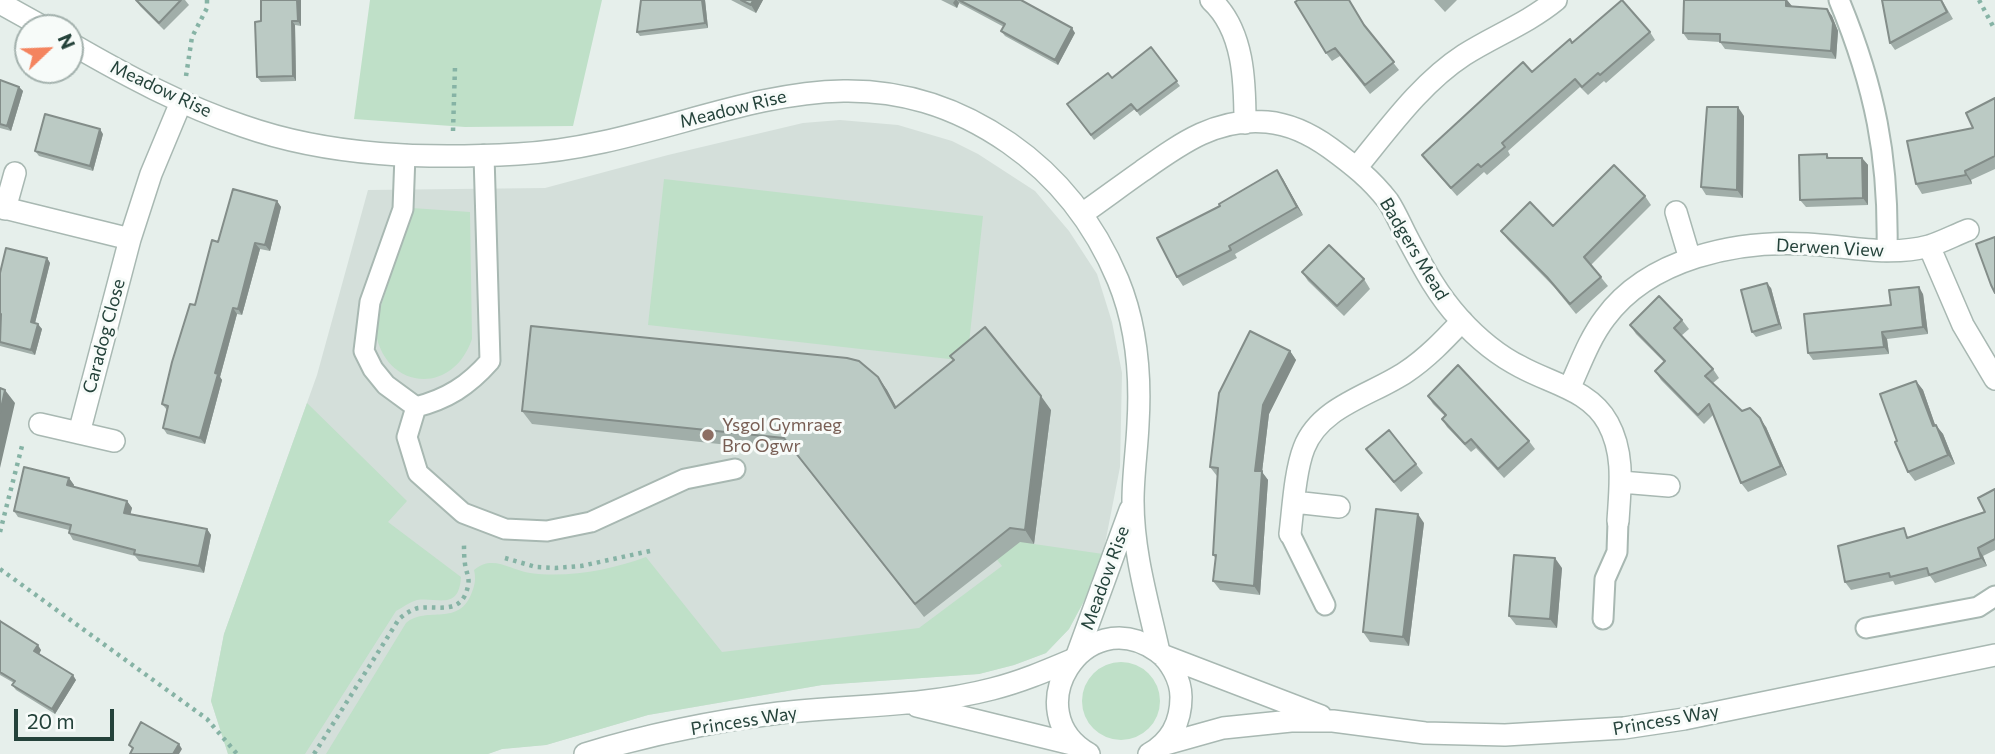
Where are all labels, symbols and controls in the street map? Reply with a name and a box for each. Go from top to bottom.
north arrow [14,14,84,84]
text: N [54,30,80,52]
street label: Meadow Rise [107,56,215,122]
street label: Meadow Rise [677,85,789,133]
street label: Badgers Mead [1375,194,1453,304]
street label: Derwen View [1776,234,1884,262]
street label: Caradog Close [78,276,130,396]
place label: Ysgol Gymraeg Bro Ogwr [722,414,842,457]
marker: Ysgol Gymraeg Bro Ogwr [700,427,716,443]
street label: Meadow Rise [1076,523,1134,633]
scale bar [18,694,117,738]
street label: Princess Way [1611,700,1721,740]
street label: Princess Way [689,702,799,740]
text: 20 m [27,708,75,733]

